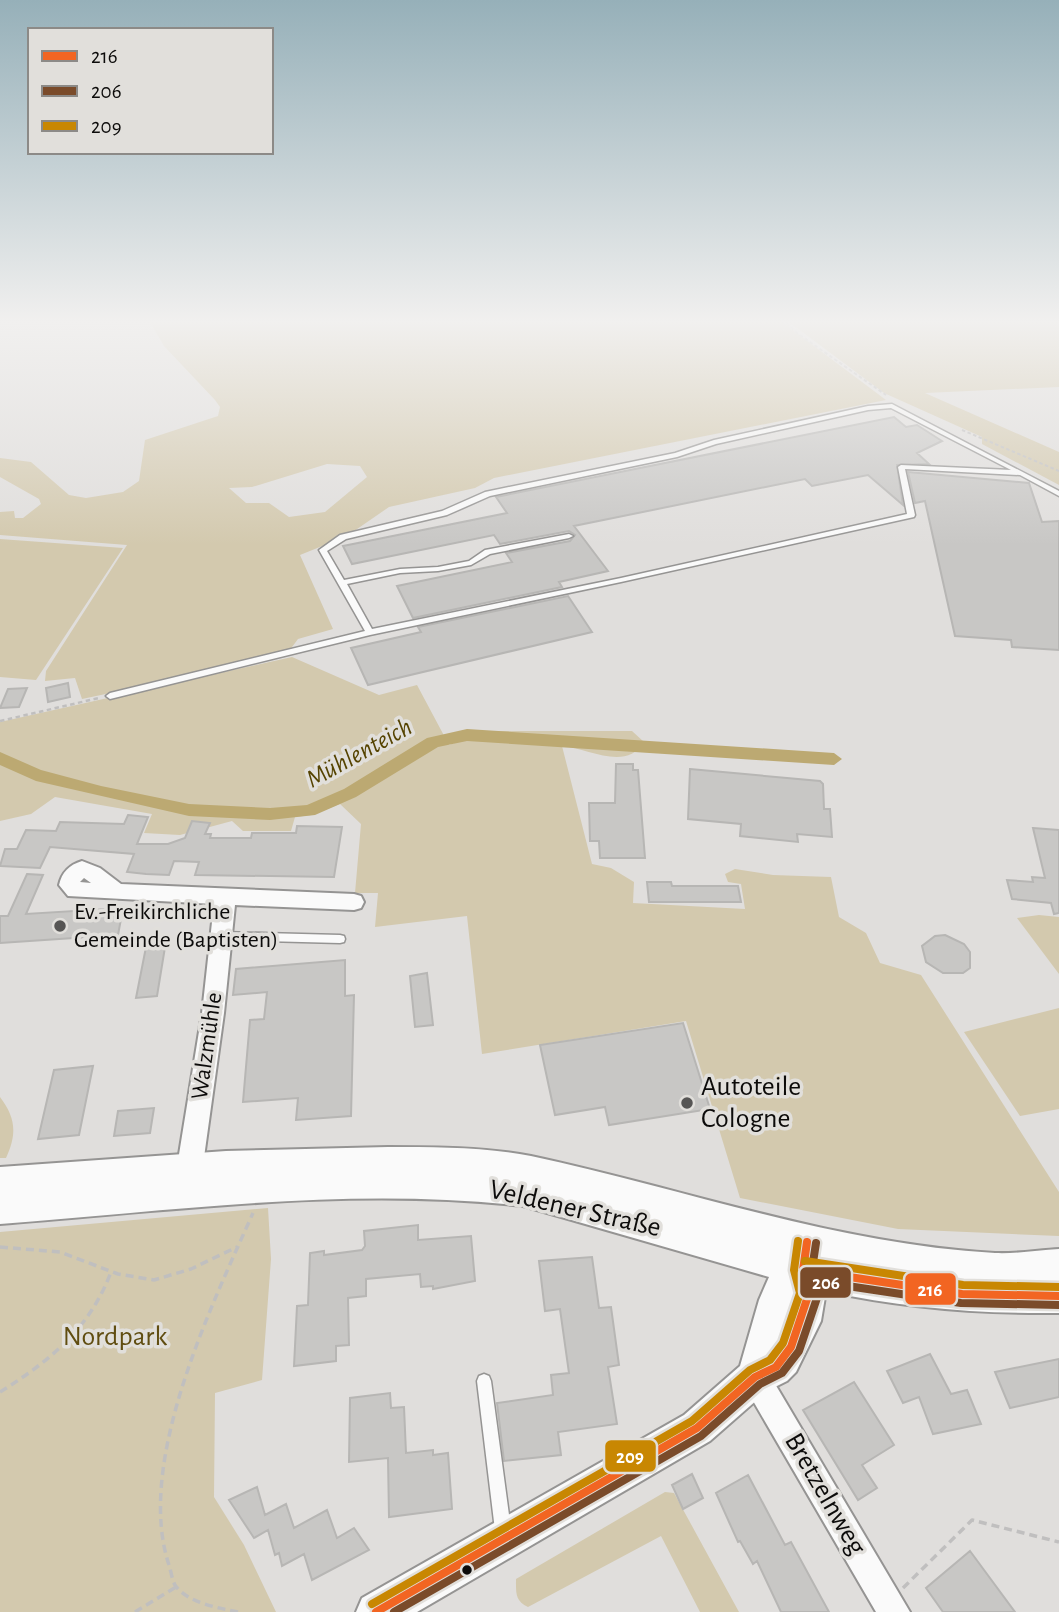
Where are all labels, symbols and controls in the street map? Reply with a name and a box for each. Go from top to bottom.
legend [28,28,273,154]
text: 216 [91,46,118,67]
text: 206 [91,81,122,102]
text: 209 [91,116,122,137]
water label: Mühlenteich [302,713,416,793]
place label: Ev.-Freikirchliche Gemeinde (Baptisten) [74,900,278,952]
marker: Ev.-Freikirchliche Gemeinde (Baptisten) [52,918,68,934]
street label: Walzmühle [188,991,226,1101]
place label: Autoteile Cologne [701,1073,801,1133]
marker: Autoteile Cologne [679,1095,695,1111]
street label: Veldener Straße [487,1176,663,1242]
line badge: 206 [799,1266,852,1299]
line badge: 216 [904,1272,957,1306]
text: 206 [812,1274,840,1293]
text: 216 [918,1281,942,1300]
park label: Nordpark [63,1323,167,1351]
street label: Bretzelnweg [779,1428,871,1560]
line badge: 209 [604,1439,657,1473]
text: 209 [616,1448,644,1467]
unlabelled marker [460,1563,474,1577]

